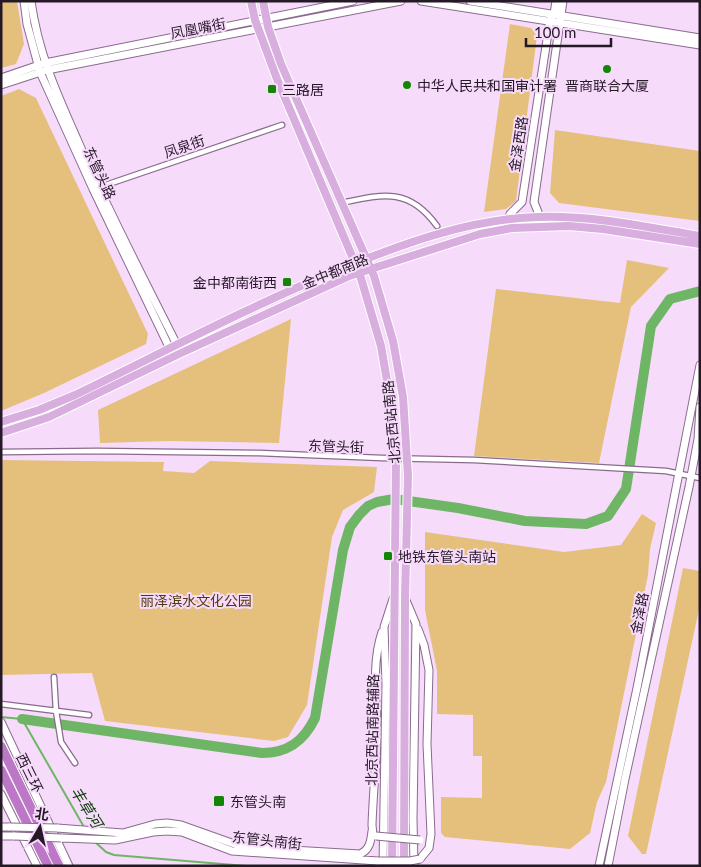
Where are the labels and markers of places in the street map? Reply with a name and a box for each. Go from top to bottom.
marker: 晋商联合大厦 [601,63,613,75]
place label: 中华人民共和国审计署 [417,77,557,94]
place label: 晋商联合大厦 [565,77,649,94]
marker: 中华人民共和国审计署 [401,79,413,91]
place label: 三路居 [282,81,324,98]
marker: 三路居 [266,83,278,95]
place label: 金中都南街西 [193,274,277,291]
marker: 金中都南街西 [281,276,293,288]
place label: 地铁东管头南站 [398,548,496,565]
marker: 地铁东管头南站 [382,550,394,562]
place label: 东管头南 [230,793,286,810]
marker: 东管头南 [212,794,226,808]

